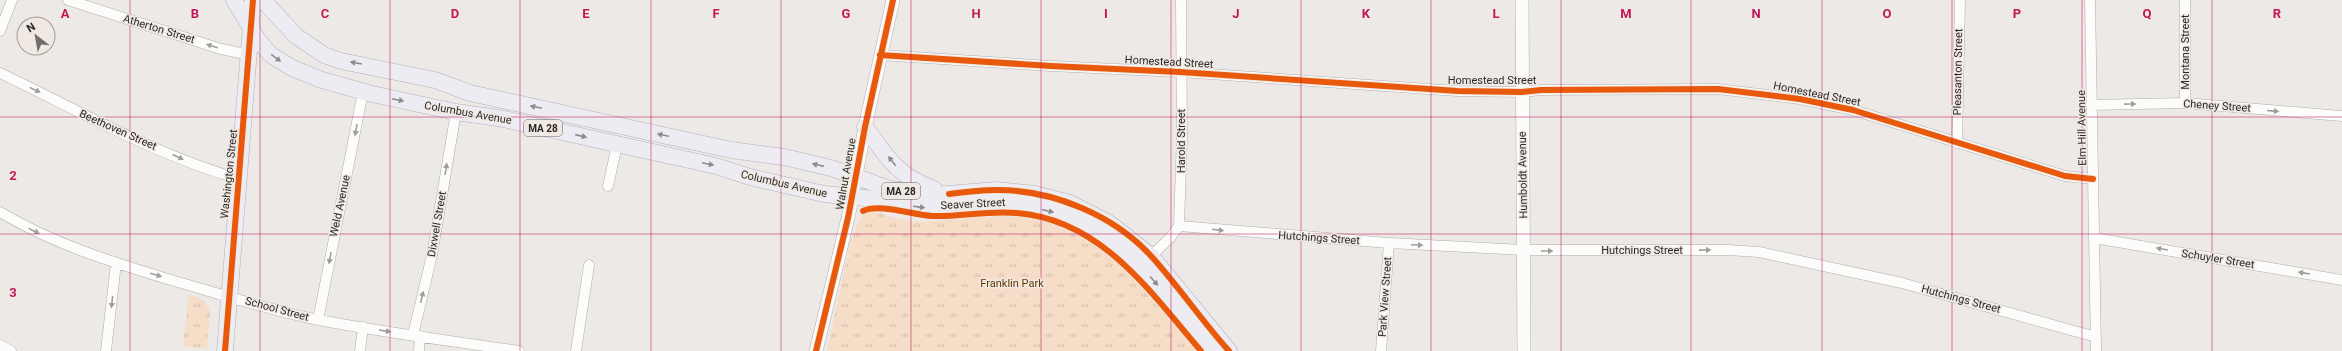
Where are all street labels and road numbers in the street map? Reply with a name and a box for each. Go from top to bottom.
street label: Atherton Street [122,12,197,46]
street label: Montana Street [2179,14,2192,90]
street label: Pleasanton Street [1951,28,1965,115]
street label: Homestead Street [1124,53,1214,71]
street label: Homestead Street [1448,74,1537,87]
street label: Homestead Street [1772,79,1862,109]
street label: Elm Hill Avenue [2075,90,2089,166]
street label: Cheney Street [2183,97,2252,115]
street label: Columbus Avenue [423,99,513,127]
street label: Beethoven Street [77,107,159,153]
street label: Harold Street [1175,108,1188,173]
road number: MA 28 [524,120,562,136]
street label: Washington Street [218,128,240,219]
street label: Humboldt Avenue [1516,131,1530,219]
street label: Walnut Avenue [833,137,859,211]
street label: Columbus Avenue [739,168,829,200]
street label: Weld Avenue [327,174,353,238]
road number: MA 28 [882,183,920,199]
street label: Dixwell Street [425,190,449,258]
street label: Seaver Street [940,196,1006,212]
street label: Hutchings Street [1278,229,1361,247]
street label: Hutchings Street [1601,244,1683,257]
street label: Schuyler Street [2181,247,2256,271]
street label: Park View Street [1376,256,1394,338]
street label: Hutchings Street [1920,282,2003,316]
street label: School Street [244,294,311,324]

